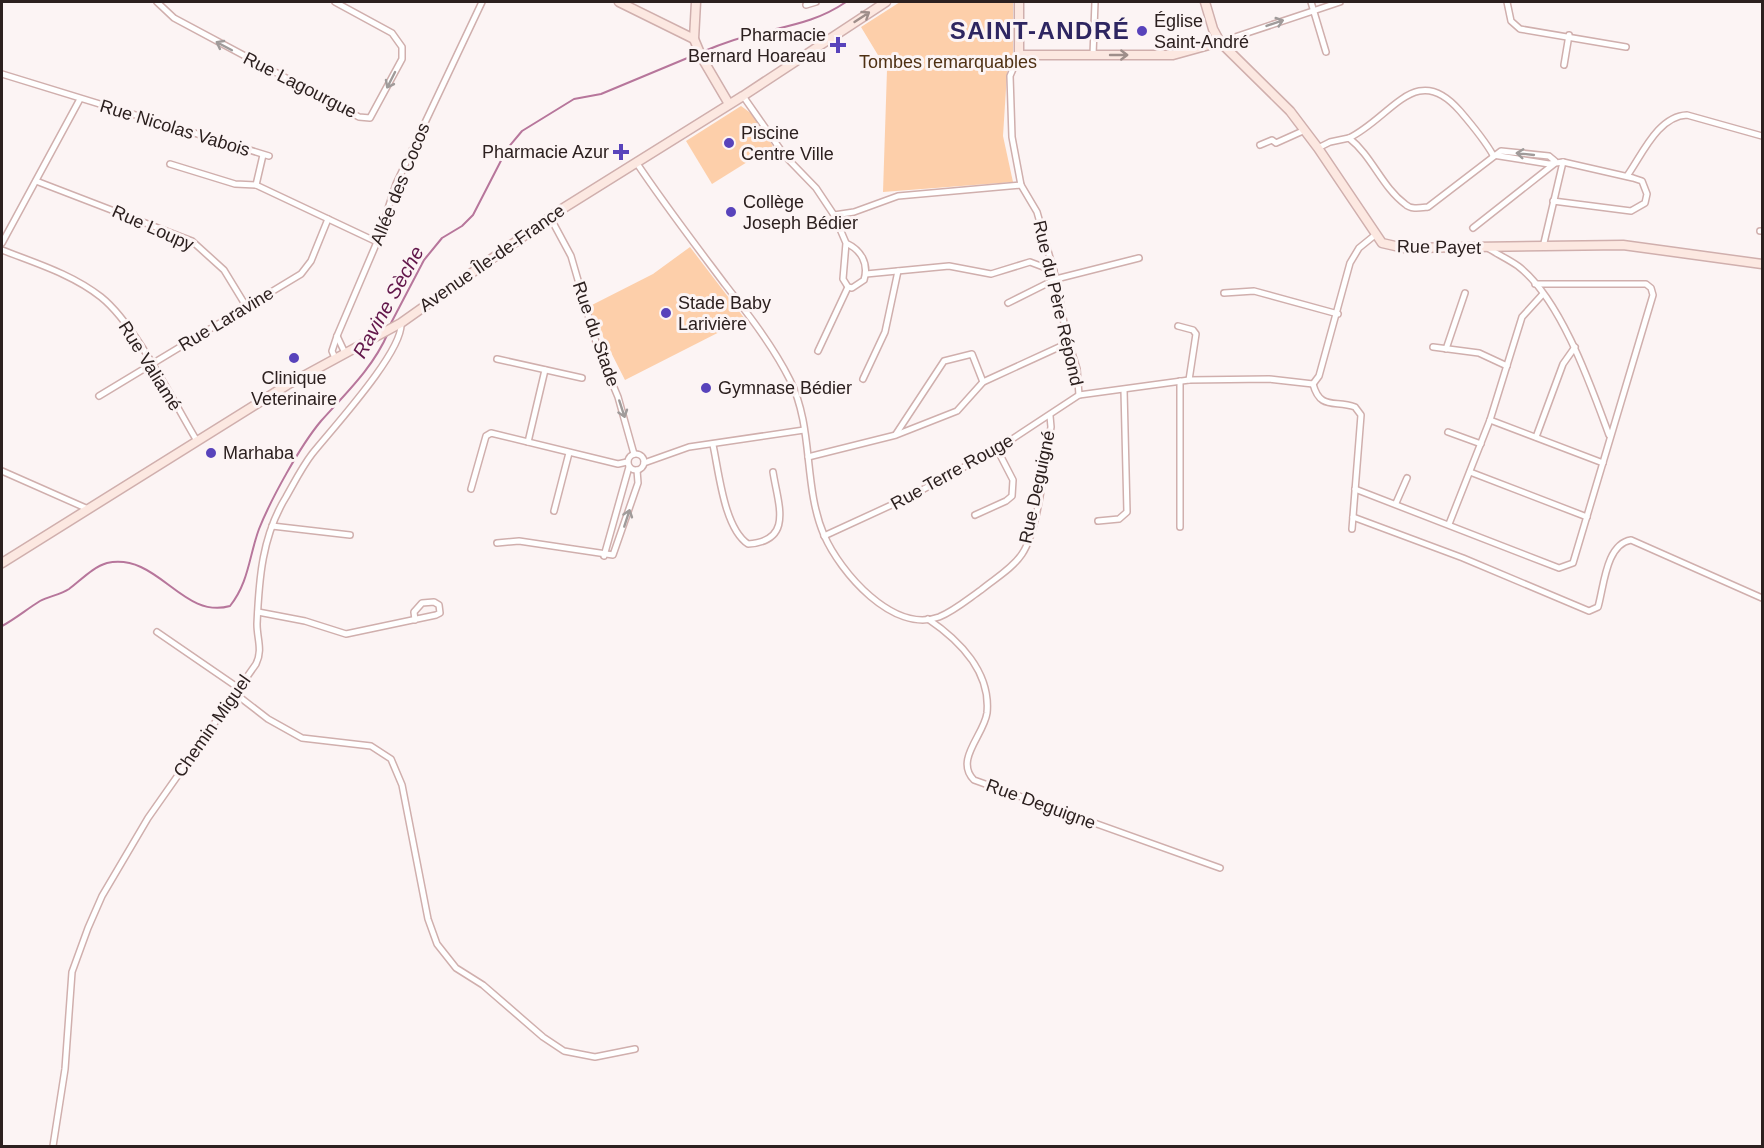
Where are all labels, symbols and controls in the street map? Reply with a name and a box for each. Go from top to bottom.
one-way arrow [853,11,870,23]
place label: Église Saint-André [1154,11,1249,52]
district label: SAINT-ANDRÉ [950,17,1130,44]
one-way arrow [1265,17,1284,28]
marker: Église Saint-André [1135,24,1149,38]
place label: Pharmacie Bernard Hoareau [688,25,826,66]
marker: Pharmacie Bernard Hoareau [831,38,845,52]
one-way arrow [215,39,233,51]
street label: Rue Lagourgue [240,48,360,122]
one-way arrow [1109,49,1129,61]
park label: Tombes remarquables [859,52,1037,72]
one-way arrow [384,71,396,89]
street label: Rue Nicolas Vabois [98,96,252,160]
street label: Allée des Cocos [366,120,434,248]
place label: Piscine Centre Ville [741,123,834,164]
marker: Piscine Centre Ville [722,136,736,150]
place label: Pharmacie Azur [482,142,609,162]
marker: Pharmacie Azur [614,145,628,159]
one-way arrow [1515,148,1535,159]
place label: Collège Joseph Bédier [743,192,858,233]
street label: Avenue Île-de-France [415,200,569,316]
street label: Rue Loupy [109,201,197,255]
marker: Collège Joseph Bédier [724,205,738,219]
street label: Rue du Père Répond [1029,218,1087,388]
street label: Rue Payet [1397,236,1481,258]
water label: Ravine Sèche [348,242,428,362]
street label: Rue du Stade [569,279,623,389]
street label: Rue Laravine [175,283,277,355]
place label: Stade Baby Larivière [678,293,771,334]
marker: Stade Baby Larivière [659,306,673,320]
street label: Rue Valiamé [115,318,185,414]
marker: Clinique Veterinaire [287,351,301,365]
place label: Clinique Veterinaire [251,368,337,409]
place label: Gymnase Bédier [718,378,852,398]
marker: Gymnase Bédier [699,381,713,395]
one-way arrow [617,399,628,418]
street label: Rue Deguigné [1015,429,1059,545]
street label: Rue Terre Rouge [887,430,1017,514]
place label: Marhaba [223,443,295,463]
marker: Marhaba [204,446,218,460]
one-way arrow [622,509,633,528]
street label: Chemin Miguel [169,671,255,781]
street label: Rue Deguigne [984,775,1098,833]

